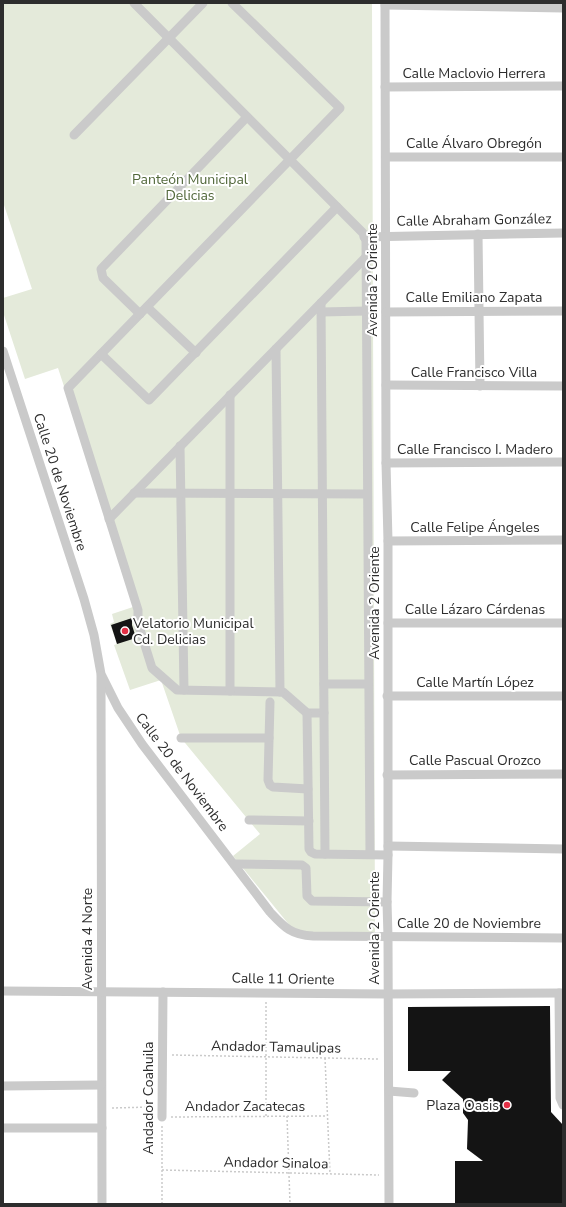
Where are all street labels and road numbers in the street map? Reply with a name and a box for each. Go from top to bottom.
street label: Calle Maclovio Herrera [402,64,546,83]
street label: Calle Álvaro Obregón [406,134,542,153]
street label: Calle Abraham González [396,209,552,231]
street label: Avenida 2 Oriente [363,223,382,337]
street label: Calle Emiliano Zapata [406,288,542,307]
street label: Calle Francisco Villa [411,363,537,382]
street label: Calle 20 de Noviembre [29,411,91,553]
street label: Calle Francisco I. Madero [397,440,553,459]
street label: Calle Felipe Ángeles [410,518,540,537]
street label: Avenida 2 Oriente [365,546,384,660]
street label: Calle Lázaro Cárdenas [405,600,545,619]
street label: Calle Martín López [416,673,534,692]
street label: Calle 20 de Noviembre [131,709,233,835]
street label: Calle Pascual Orozco [409,751,541,770]
street label: Avenida 2 Oriente [365,871,384,985]
street label: Avenida 4 Norte [78,888,97,990]
street label: Calle 20 de Noviembre [397,914,541,933]
street label: Calle 11 Oriente [231,969,335,989]
street label: Andador Tamaulipas [211,1036,341,1058]
street label: Andador Coahuila [139,1041,158,1155]
street label: Andador Zacatecas [185,1097,306,1116]
street label: Andador Sinaloa [223,1153,329,1173]

